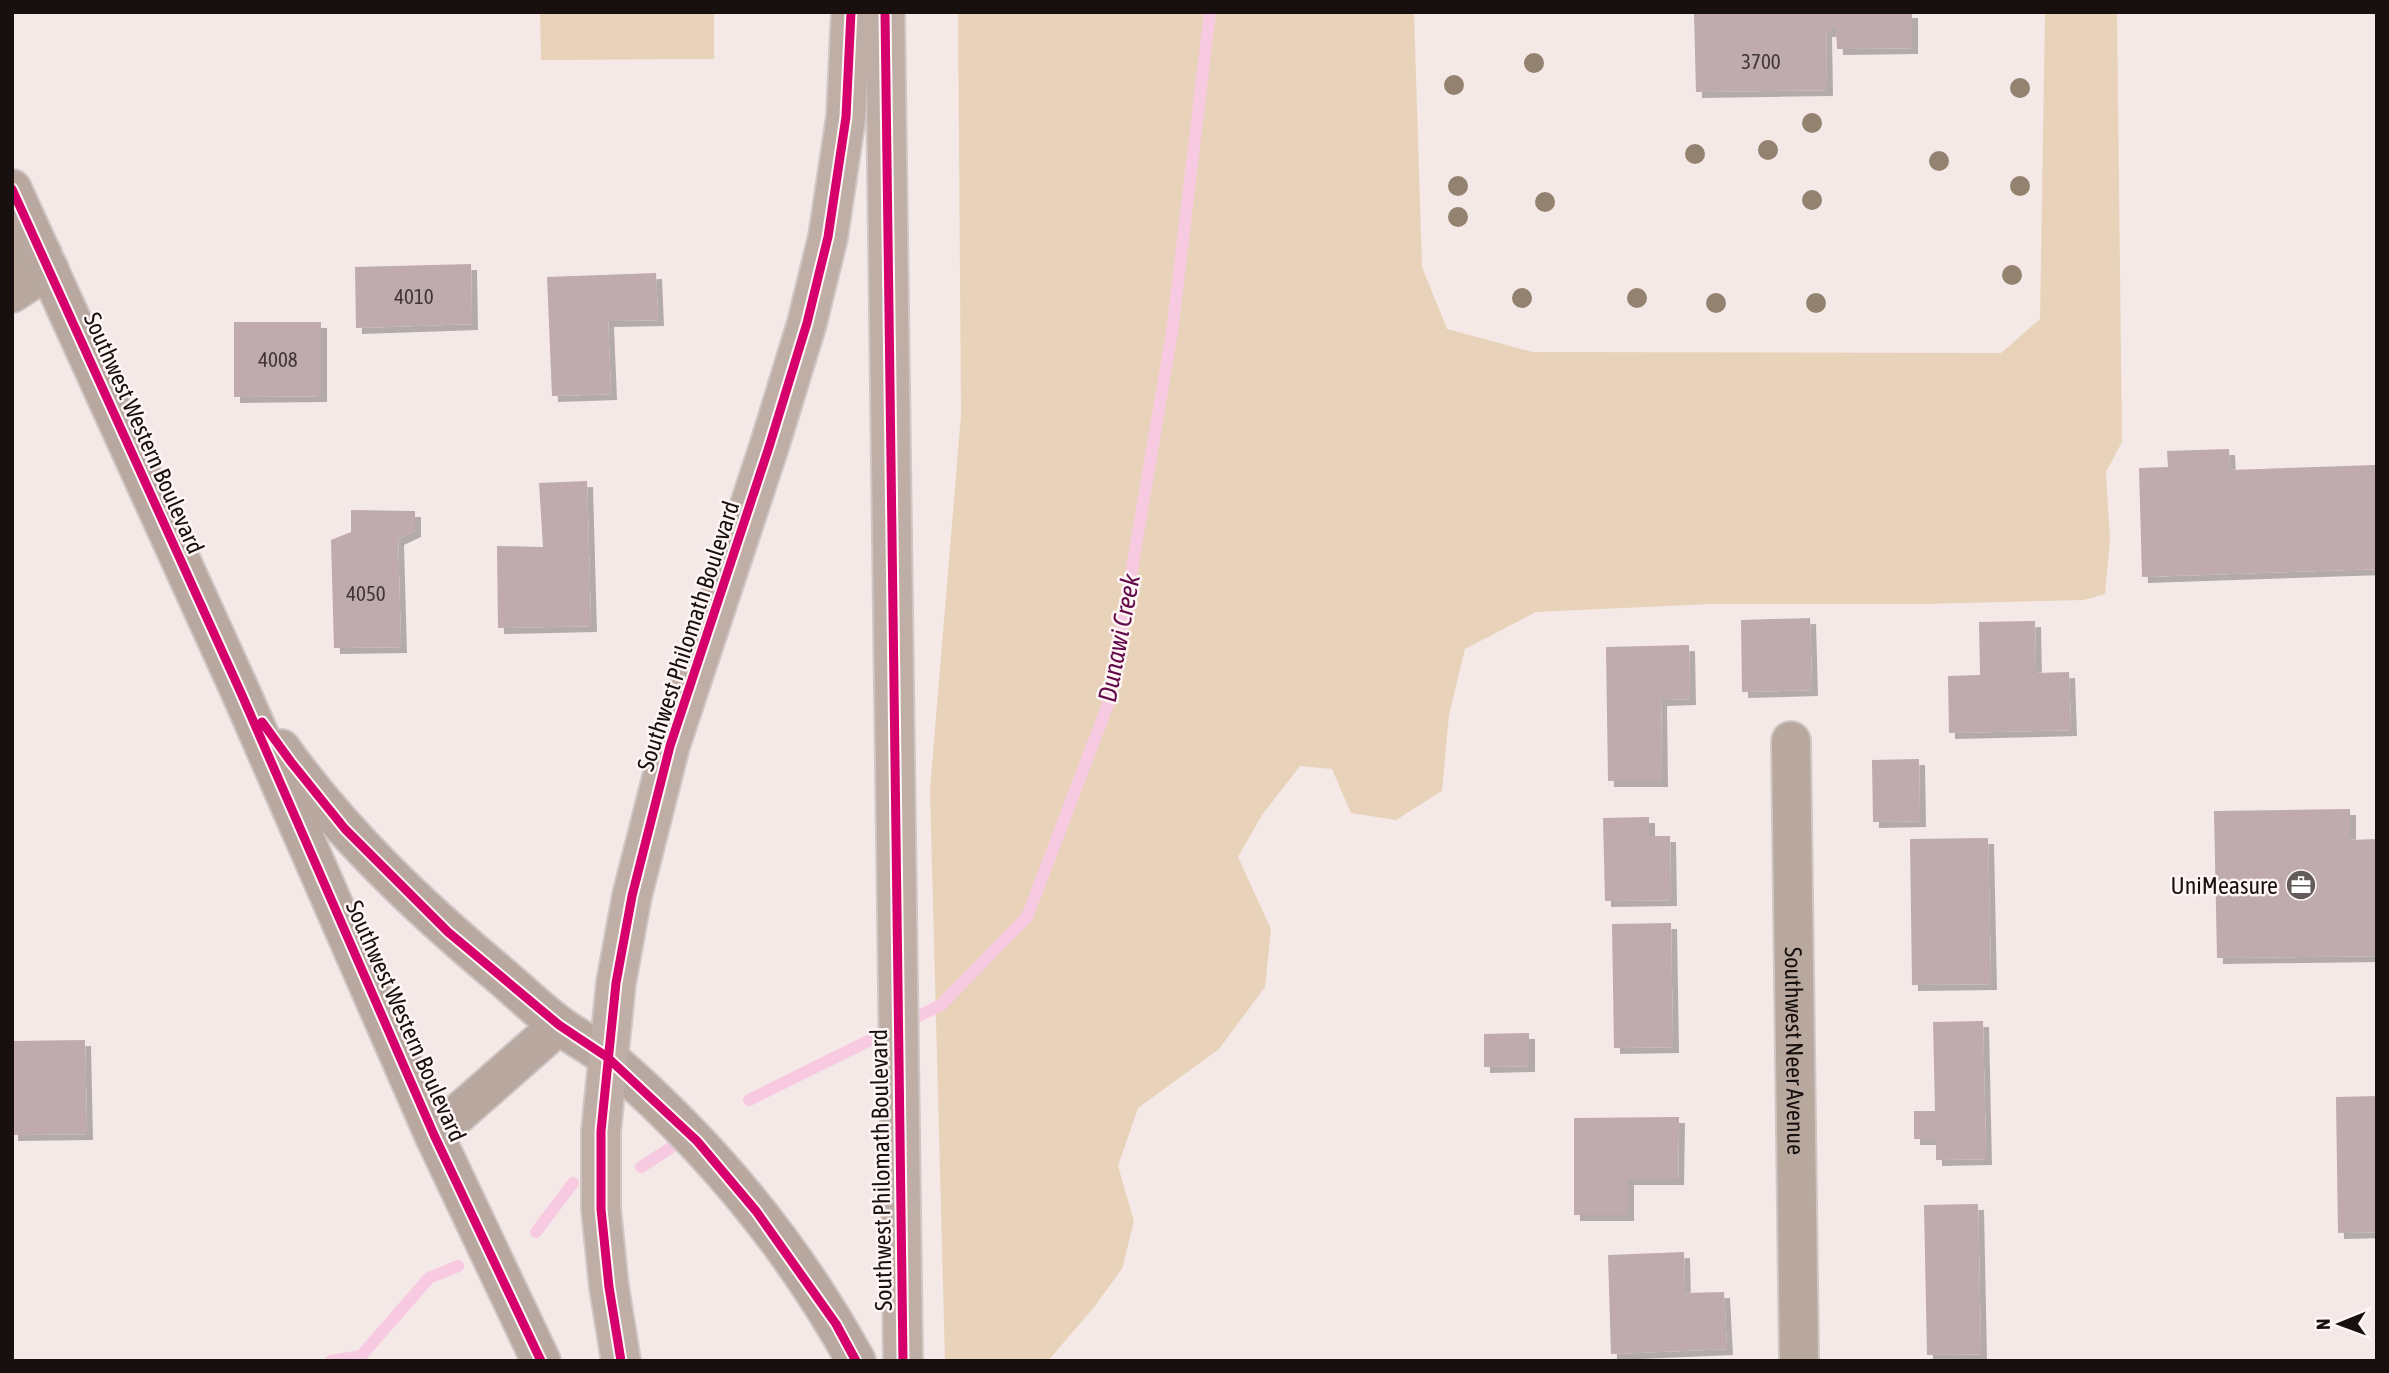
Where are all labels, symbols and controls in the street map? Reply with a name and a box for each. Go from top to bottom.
house number: 3700 [1741,49,1781,73]
house number: 4010 [394,284,434,308]
street label: Southwest Western Boulevard [79,308,209,558]
house number: 4008 [258,347,298,371]
street label: Southwest Philomath Boulevard [632,498,744,774]
water label: Dunawi Creek [1092,571,1146,705]
house number: 4050 [346,581,386,605]
office icon: UniMeasure [2284,868,2318,902]
place label: UniMeasure [2171,872,2278,899]
street label: Southwest Western Boulevard [341,896,471,1146]
street label: Southwest Neer Avenue [1780,947,1810,1155]
street label: Southwest Philomath Boulevard [865,1029,897,1311]
north arrow [2305,1289,2375,1359]
text: N [2312,1318,2334,1330]

